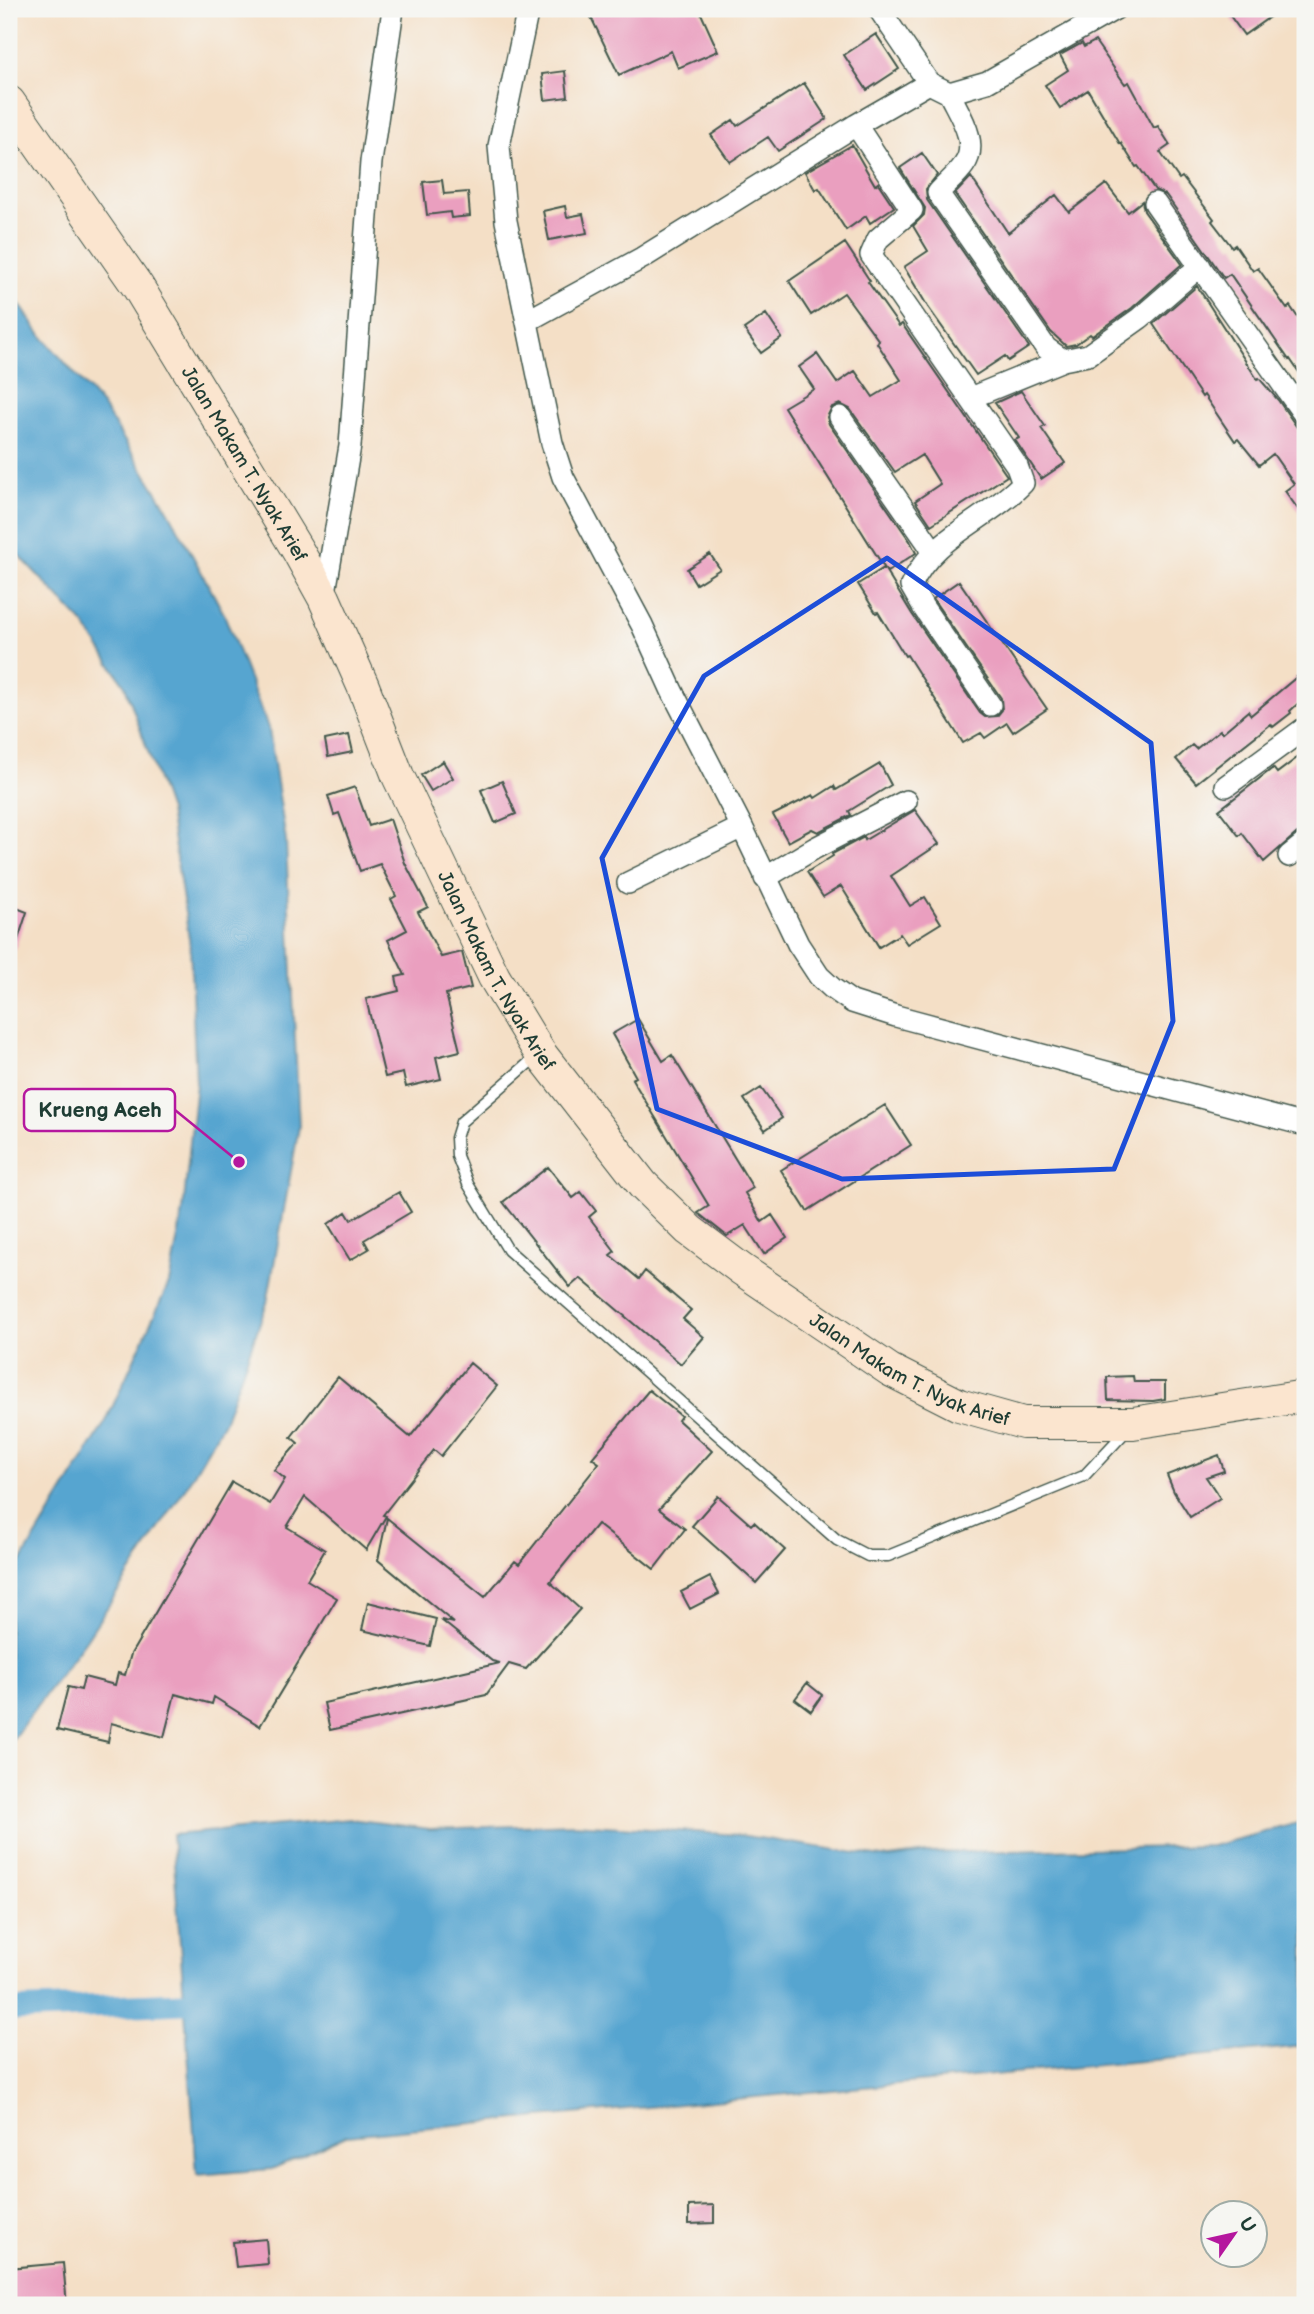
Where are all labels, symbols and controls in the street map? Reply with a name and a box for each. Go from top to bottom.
street label: Jalan Makam T. Nyak Arief [176,363,312,566]
street label: Jalan Makam T. Nyak Arief [432,867,559,1076]
callout: Krueng Aceh [24,1089,175,1131]
text: Krueng Aceh [38,1098,162,1123]
street label: Jalan Makam T. Nyak Arief [805,1309,1012,1432]
north arrow [1198,2198,1268,2268]
text: U [1234,2213,1260,2237]

